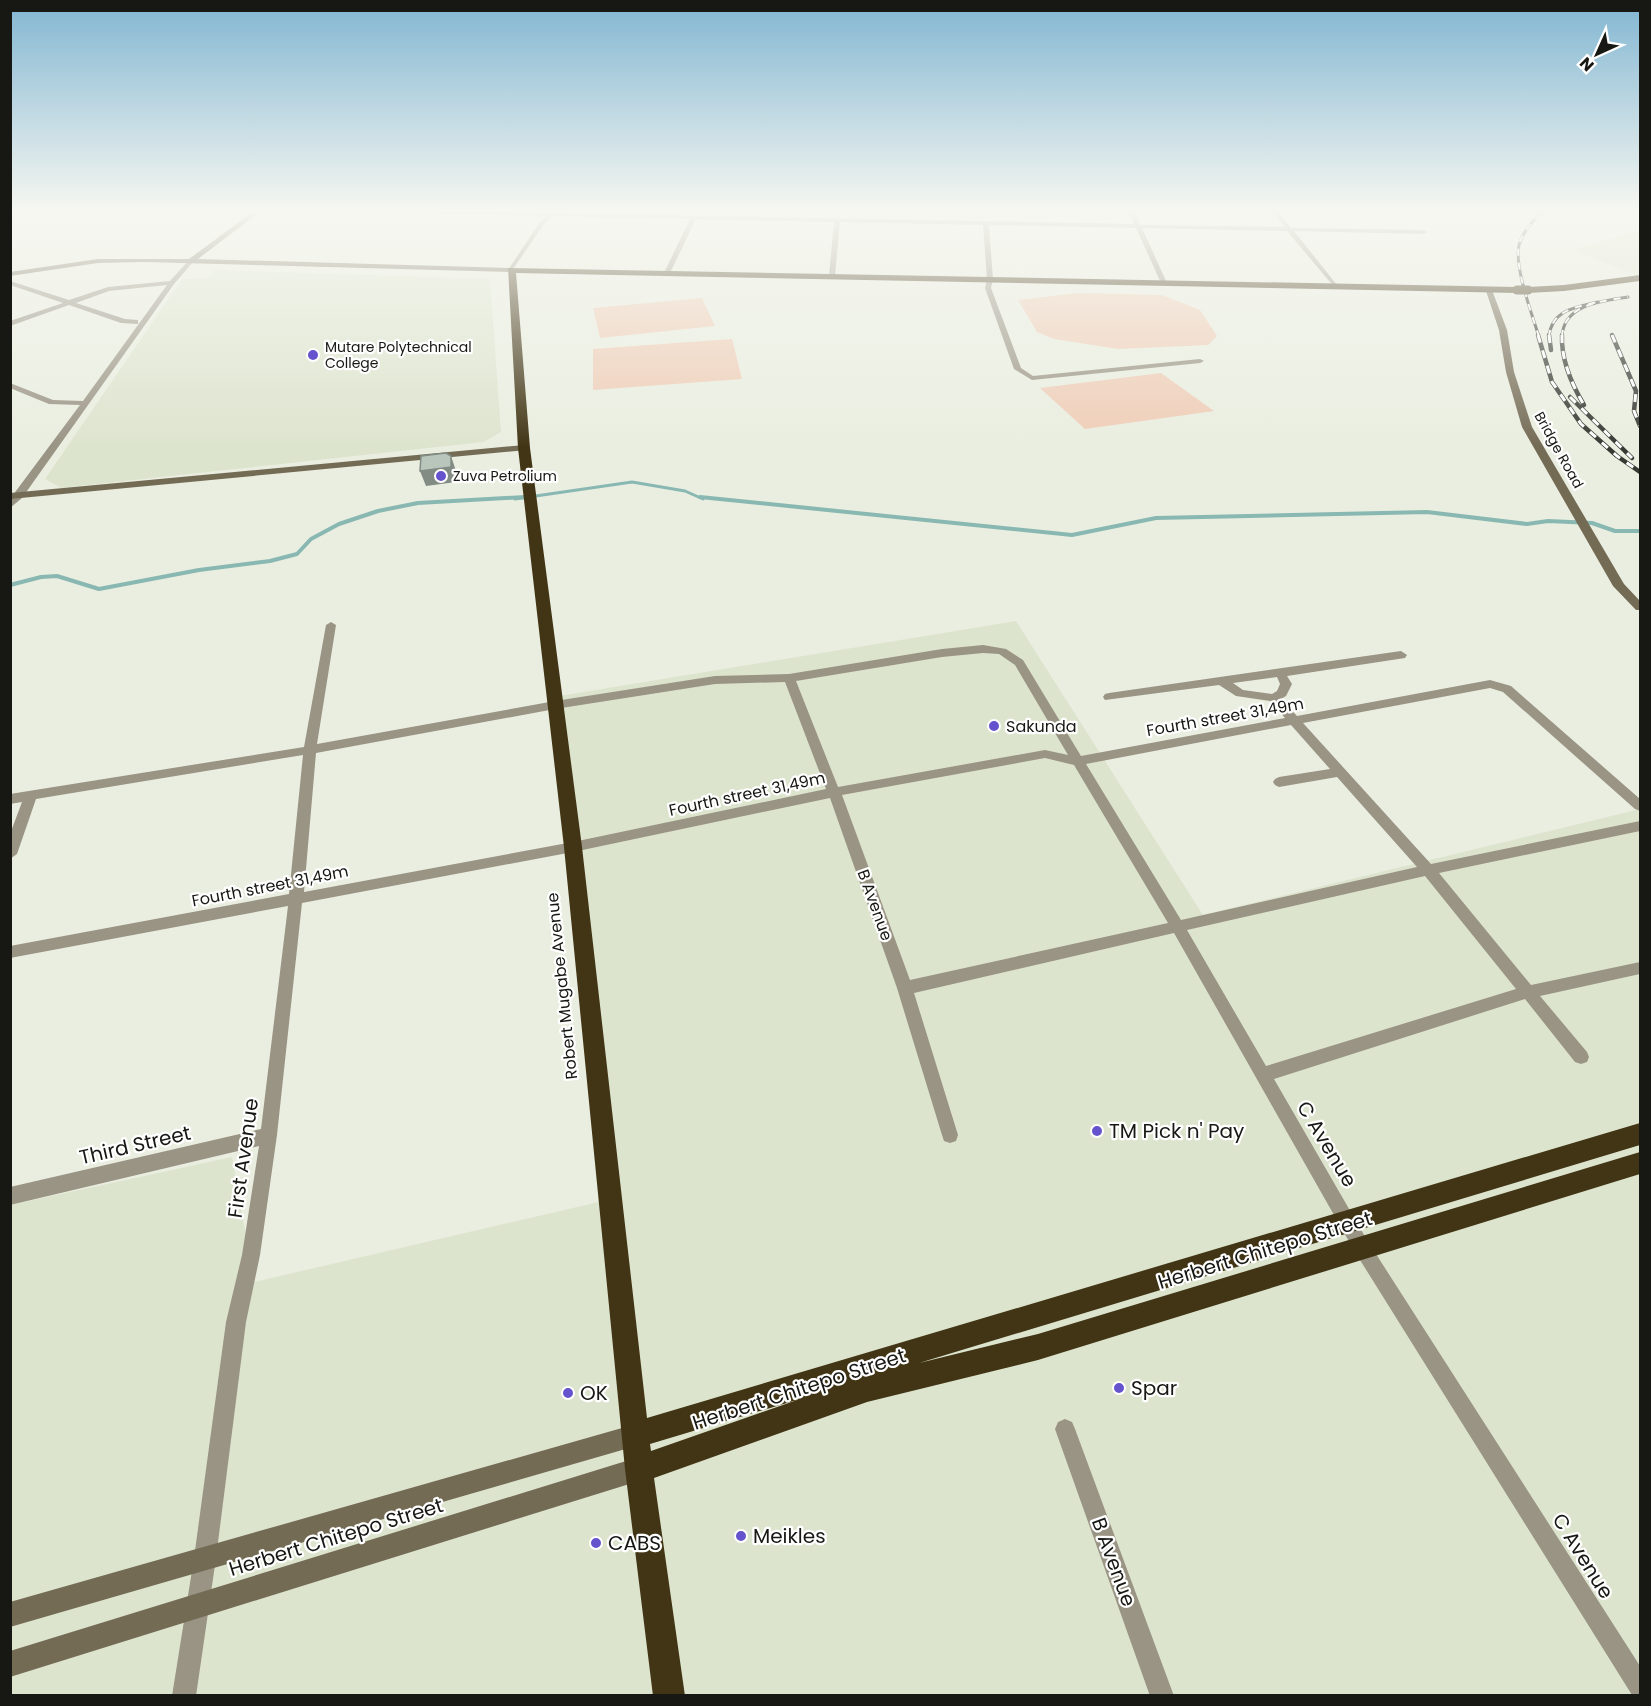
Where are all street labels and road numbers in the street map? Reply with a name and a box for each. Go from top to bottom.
street label: Bridge Road [1530,408,1588,492]
street label: Fourth street 31,49m [1145,692,1305,742]
street label: Fourth street 31,49m [667,766,827,822]
street label: Fourth street 31,49m [190,860,350,912]
street label: B Avenue [852,866,899,944]
street label: Robert Mugabe Avenue [541,891,583,1080]
street label: First Avenue [221,1096,265,1220]
street label: C Avenue [1290,1096,1364,1192]
street label: Third Street [77,1119,193,1171]
street label: Herbert Chitepo Street [1154,1204,1376,1296]
street label: Herbert Chitepo Street [689,1341,909,1437]
street label: Herbert Chitepo Street [225,1491,447,1583]
street label: C Avenue [1546,1508,1620,1604]
street label: B Avenue [1085,1514,1143,1610]

